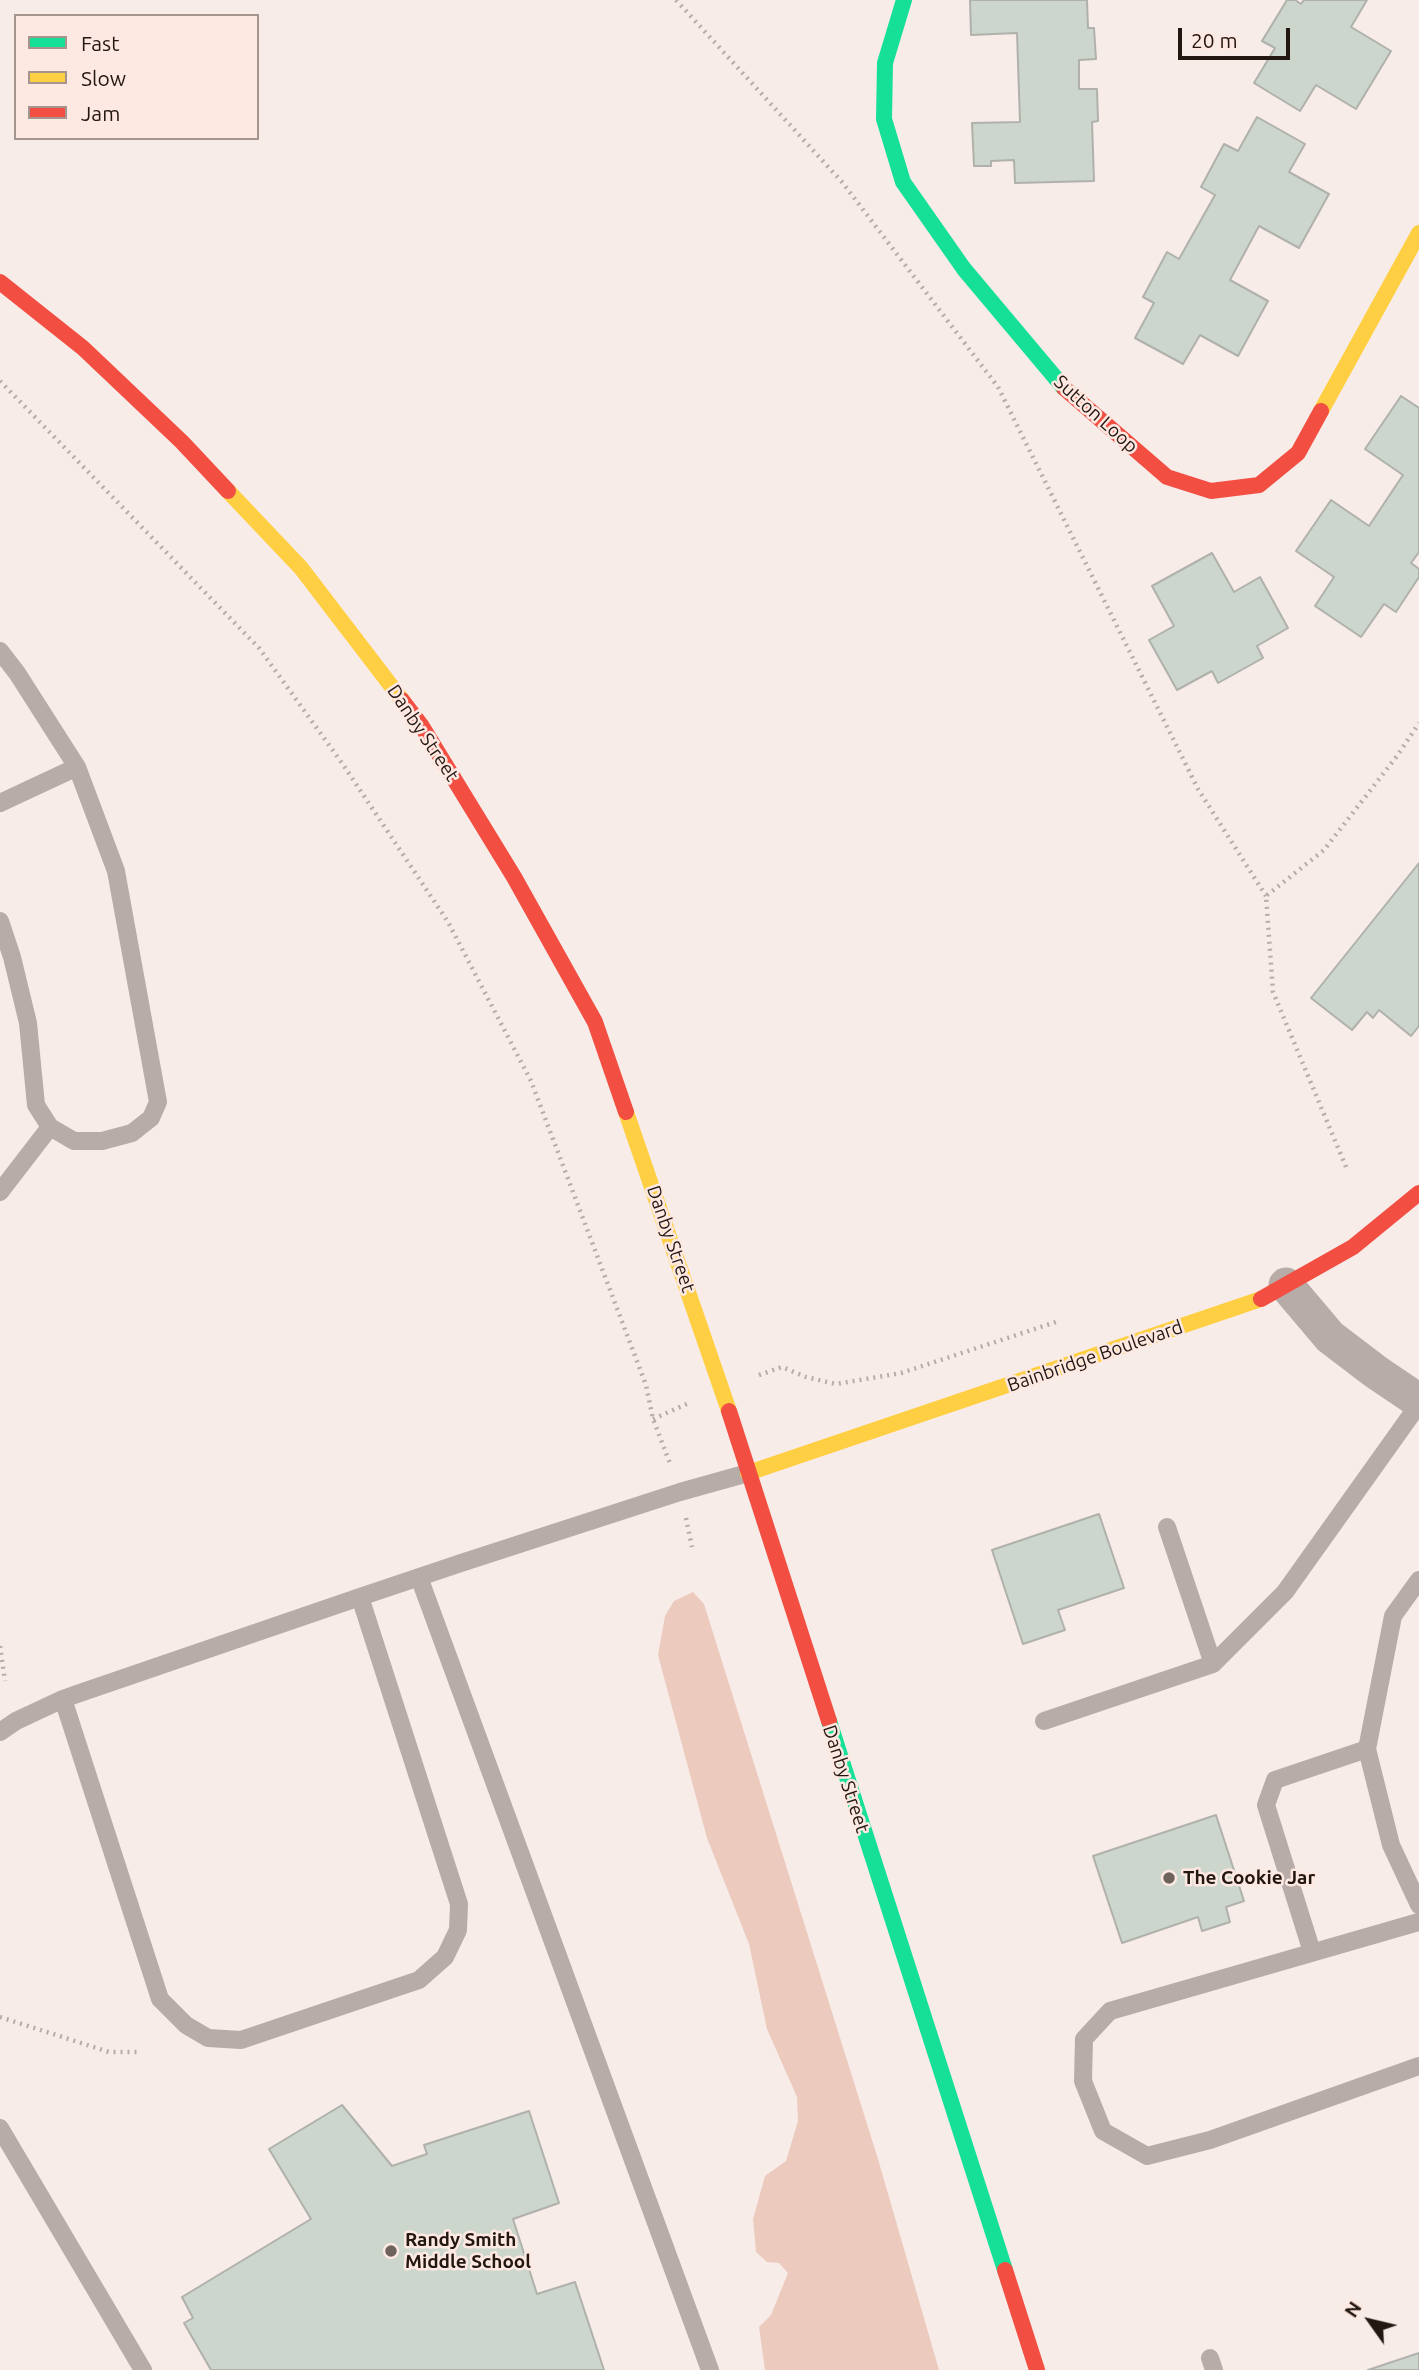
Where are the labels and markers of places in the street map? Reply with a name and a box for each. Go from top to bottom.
place label: The Cookie Jar [1183,1867,1315,1889]
marker: The Cookie Jar [1161,1870,1177,1886]
place label: Randy Smith Middle School [405,2229,531,2273]
marker: Randy Smith Middle School [383,2243,399,2259]

